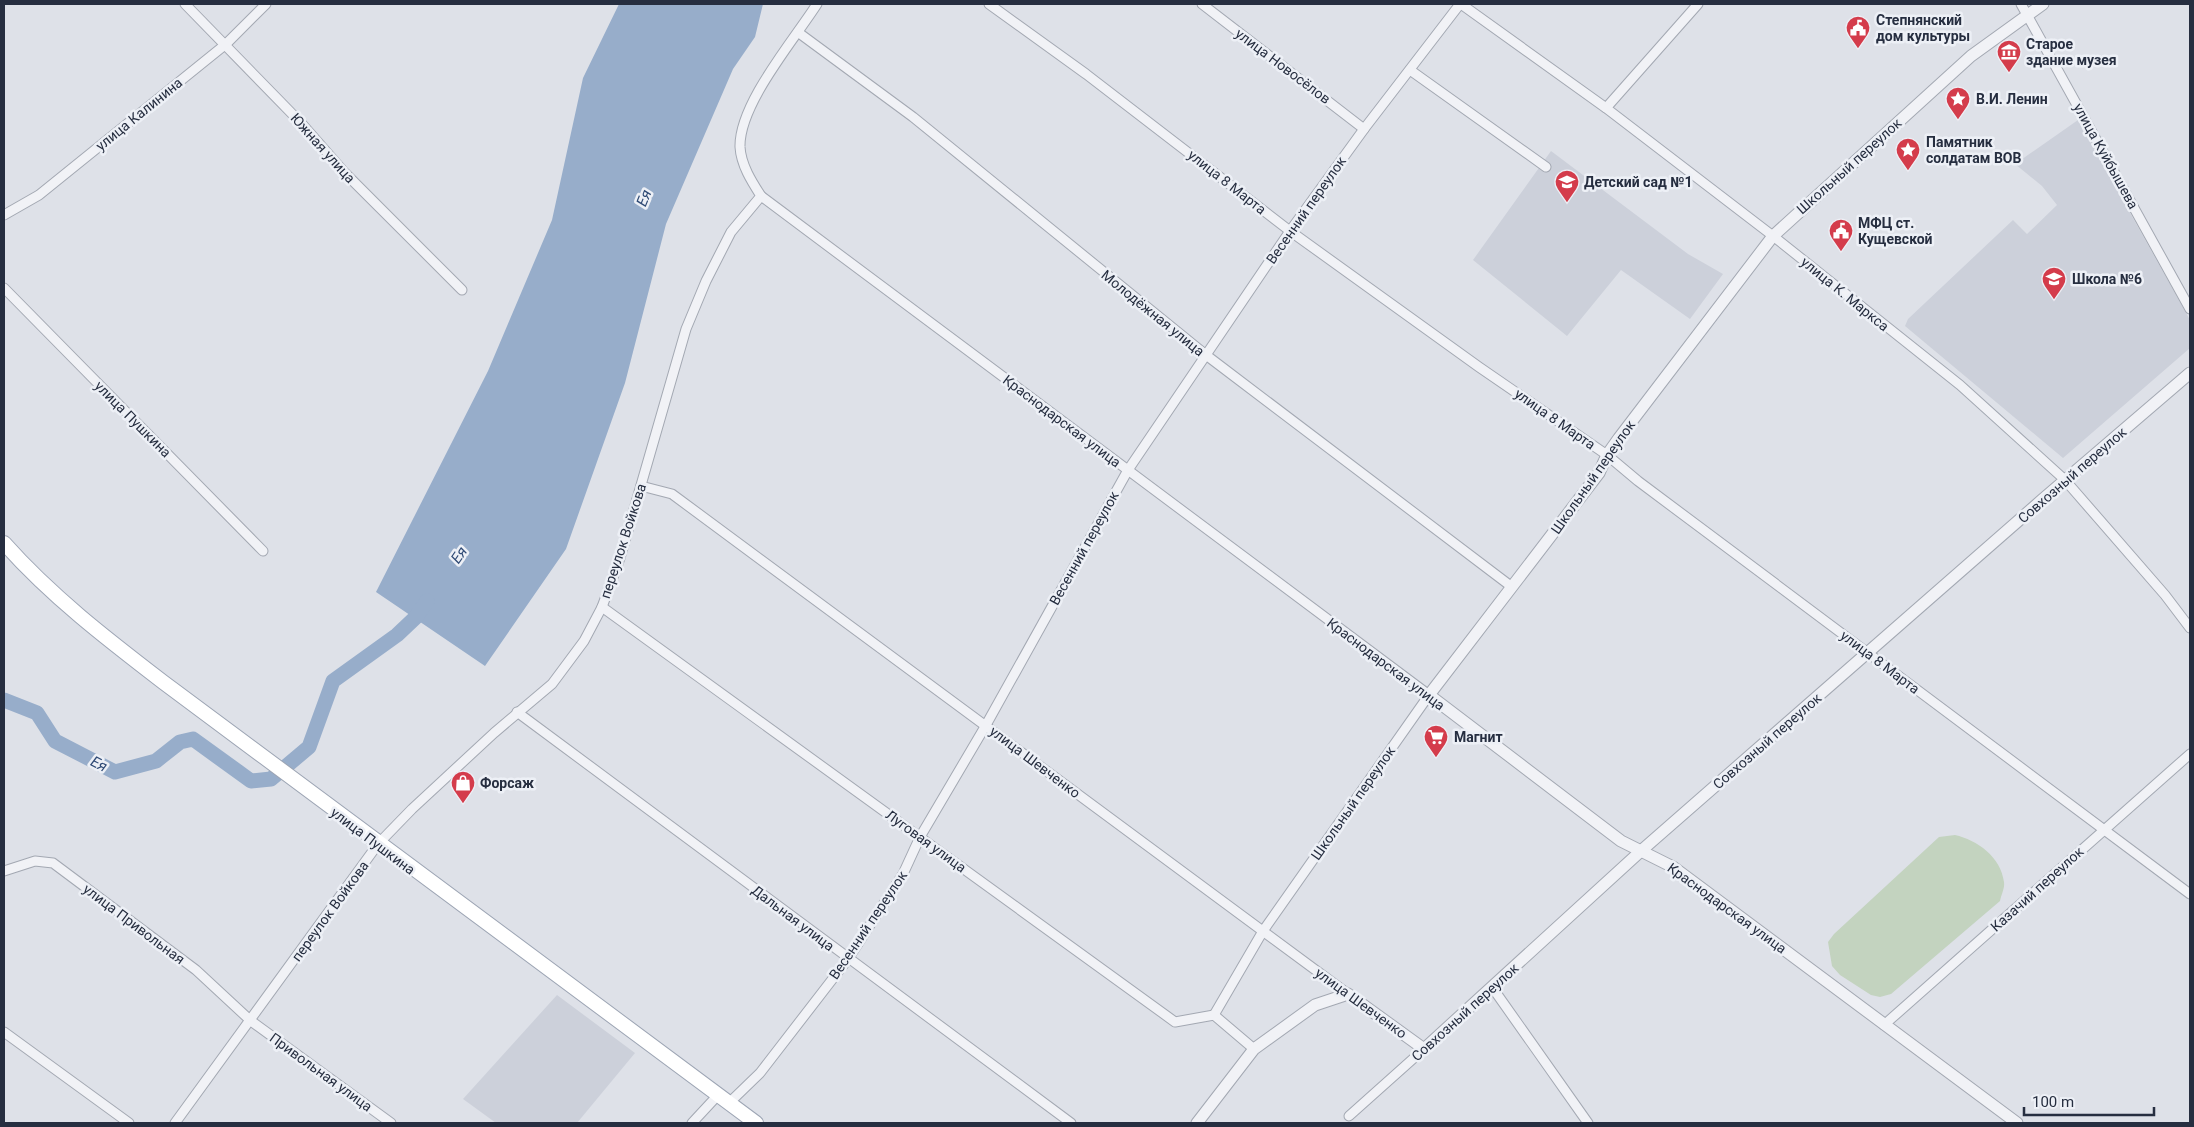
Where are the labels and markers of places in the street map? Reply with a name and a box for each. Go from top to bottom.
place label: Степнянский дом культуры [1876,12,1970,44]
public building icon: Степнянский дом культуры [1845,15,1871,49]
place label: Старое здание музея [2026,36,2117,68]
museum icon: Старое здание музея [1996,39,2022,73]
place icon: В.И. Ленин [1945,86,1971,120]
place label: В.И. Ленин [1976,91,2048,107]
place label: Памятник солдатам ВОВ [1926,134,2021,166]
place icon: Памятник солдатам ВОВ [1895,137,1921,171]
school or university icon: Детский сад №1 [1554,169,1580,203]
place label: Детский сад №1 [1584,174,1692,190]
place label: МФЦ ст. Кущевской [1858,215,1933,247]
public building icon: МФЦ ст. Кущевской [1828,218,1854,252]
school or university icon: Школа №6 [2041,266,2067,300]
place label: Школа №6 [2072,271,2142,287]
supermarket icon: Магнит [1423,724,1449,758]
place label: Магнит [1454,729,1503,745]
shop icon: Форсаж [450,770,476,804]
place label: Форсаж [480,775,534,791]

